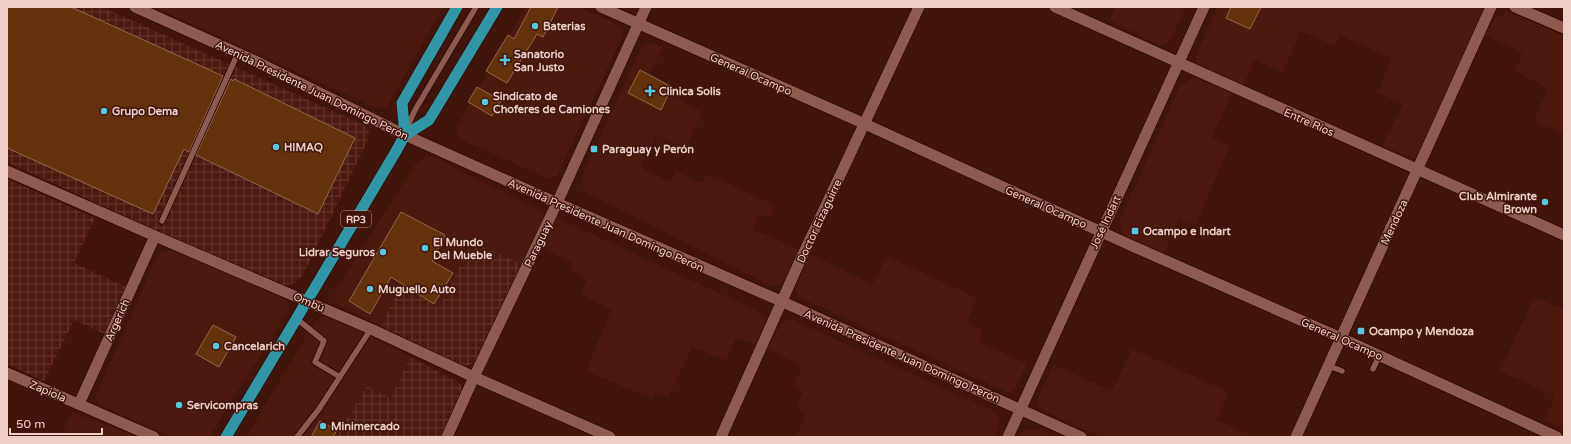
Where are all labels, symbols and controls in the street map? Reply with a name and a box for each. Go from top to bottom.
place label: Baterias [543,20,586,33]
marker: Baterias [530,21,540,31]
street label: Avenida Presidente Juan Domingo Perón [213,38,410,143]
place label: Sanatorio San Justo [514,48,565,74]
street label: General Ocampo [708,51,794,98]
marker: Sanatorio San Justo [499,54,511,66]
marker: Clinica Solis [644,85,656,97]
place label: Clinica Solis [659,85,721,98]
place label: Sindicato de Choferes de Camiones [493,90,611,116]
marker: Sindicato de Choferes de Camiones [480,97,490,107]
place label: Grupo Dema [112,105,178,119]
marker: Grupo Dema [99,106,109,116]
street label: Entre Ríos [1282,106,1336,139]
place label: HIMAQ [284,141,323,154]
marker: HIMAQ [271,142,281,152]
place label: Paraguay y Perón [602,143,694,157]
marker: Paraguay y Perón [589,144,599,154]
street label: Avenida Presidente Juan Domingo Perón [506,176,706,275]
street label: Doctor Eizaguirre [794,177,845,265]
street label: General Ocampo [1003,184,1089,231]
place label: Club Almirante Brown [1459,190,1538,216]
street label: José Indart [1087,193,1123,251]
street label: Mendoza [1378,197,1411,247]
marker: Club Almirante Brown [1540,197,1550,207]
road number: RP3 [341,211,371,227]
street label: Paraguay [522,219,555,269]
place label: Ocampo e Indart [1143,225,1232,239]
marker: Ocampo e Indart [1130,226,1140,236]
place label: El Mundo Del Mueble [433,236,493,262]
marker: El Mundo Del Mueble [420,243,430,253]
place label: Lidrar Seguros [299,246,376,260]
marker: Lidrar Seguros [378,247,388,257]
place label: Muguello Auto [378,283,456,297]
marker: Muguello Auto [365,284,375,294]
street label: Ombú [291,290,326,315]
street label: Argerich [102,297,133,343]
street label: Avenida Presidente Juan Domingo Perón [802,307,1002,406]
street label: General Ocampo [1299,316,1385,363]
place label: Ocampo y Mendoza [1369,325,1474,339]
marker: Ocampo y Mendoza [1356,326,1366,336]
place label: Cancelarich [224,340,285,353]
marker: Cancelarich [211,341,221,351]
street label: Zapiola [28,378,68,405]
place label: Servicompras [187,399,259,413]
marker: Servicompras [174,400,184,410]
scale bar [10,410,102,436]
text: 50 m [16,417,45,431]
place label: Minimercado [331,420,400,433]
marker: Minimercado [318,421,328,431]

